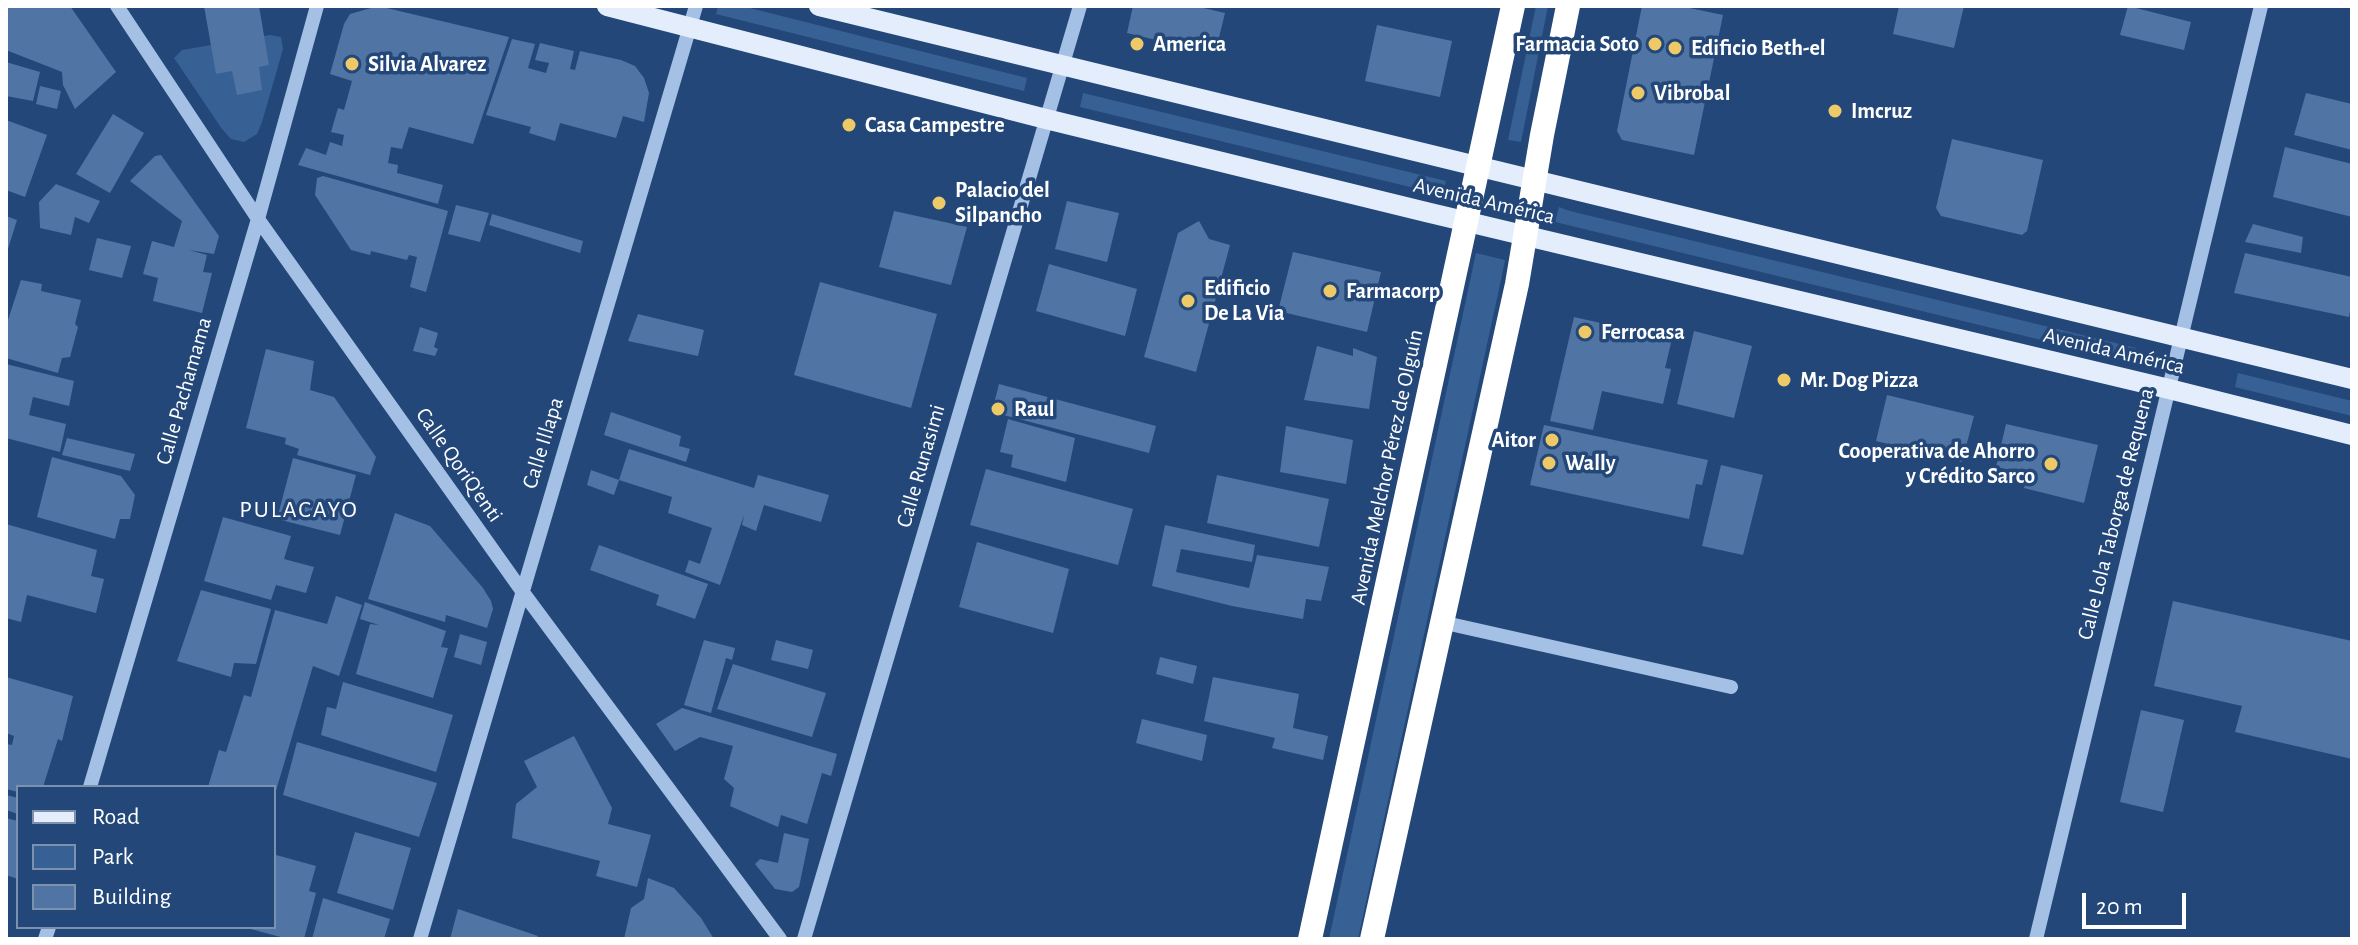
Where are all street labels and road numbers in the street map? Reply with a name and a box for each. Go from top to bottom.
street label: Avenida América [1411,172,1557,230]
street label: Calle Pachamama [150,314,218,468]
street label: Avenida América [2041,322,2187,380]
street label: Avenida Melchor Pérez de Olguín [1345,327,1429,607]
street label: Calle Lola Taborga de Requena [2072,385,2160,643]
street label: Calle Illapa [517,394,569,492]
street label: Calle Runasimi [891,401,951,531]
street label: Calle QoriQ'enti [410,403,508,527]

